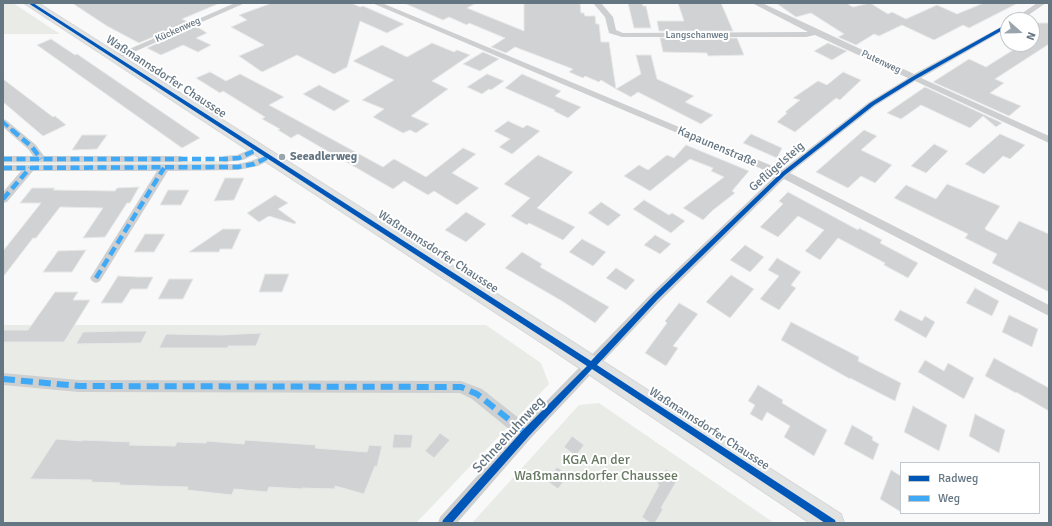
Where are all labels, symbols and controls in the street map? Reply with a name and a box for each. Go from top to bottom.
north arrow [1000,12,1040,52]
street label: Kückenweg [153,15,203,45]
street label: Langschanweg [665,29,729,41]
text: N [1023,30,1038,42]
street label: Waßmannsdorfer Chaussee [103,33,229,121]
street label: Putenweg [859,48,903,76]
street label: Kapaunenstraße [675,124,759,170]
street label: Geflügelsteig [746,139,808,195]
place label: Seeadlerweg [290,150,357,164]
marker: Seeadlerweg [277,152,287,162]
street label: Waßmannsdorfer Chaussee [375,208,501,296]
street label: Waßmannsdorfer Chaussee [646,385,772,473]
street label: Schneehuhnweg [469,393,549,477]
park label: KGA An der Waßmannsdorfer Chaussee [514,452,678,484]
legend [900,462,1040,514]
text: Radweg [938,471,978,486]
text: Weg [938,491,960,506]

